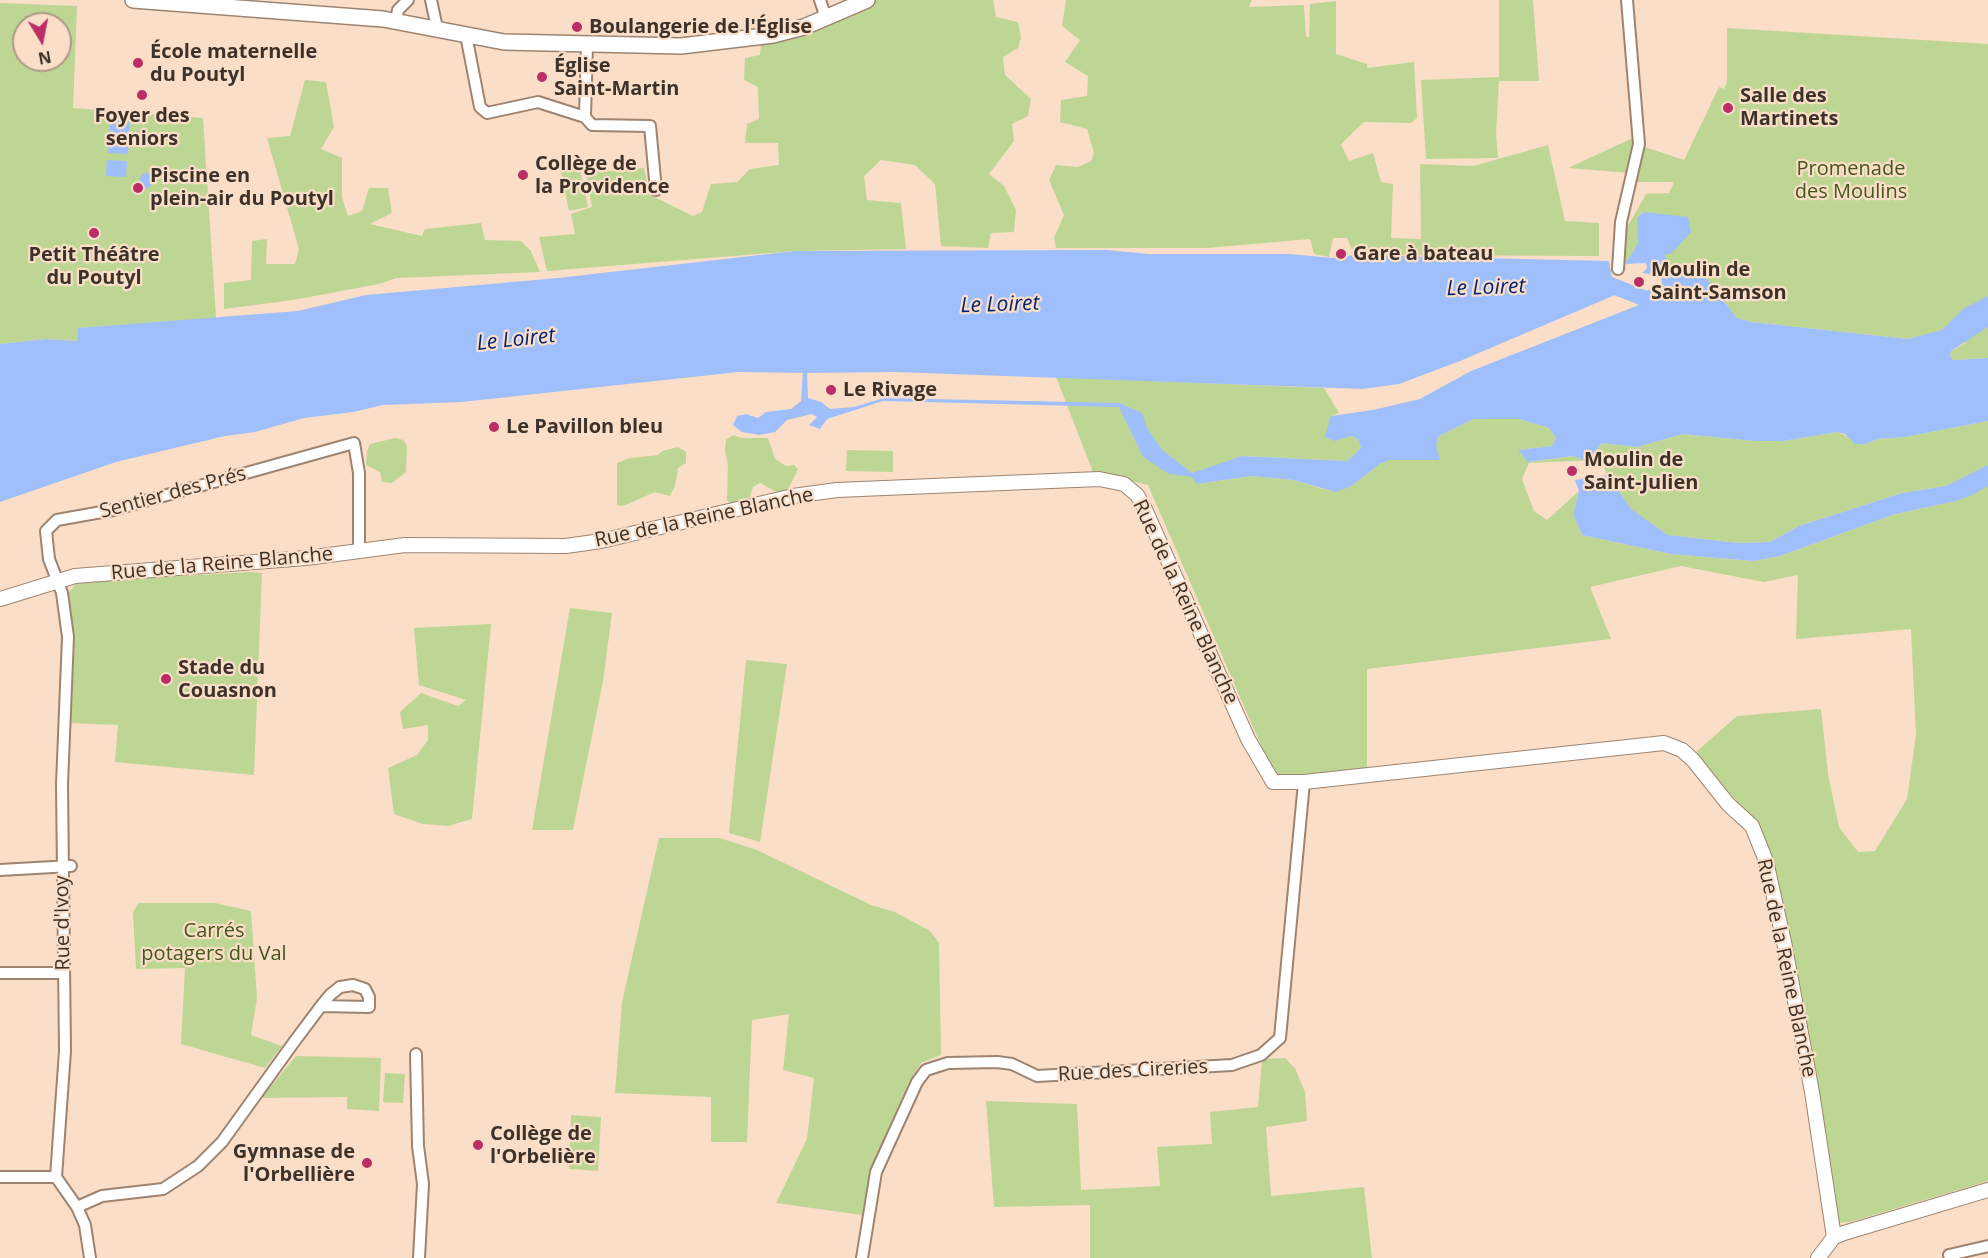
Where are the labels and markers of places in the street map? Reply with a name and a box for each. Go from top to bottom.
place label: Boulangerie de l'Église [589,15,812,39]
marker: Boulangerie de l'Église [570,20,584,34]
place label: École maternelle du Poutyl [150,40,317,87]
place label: Église Saint-Martin [554,54,679,101]
marker: École maternelle du Poutyl [131,56,145,70]
marker: Église Saint-Martin [535,70,549,84]
place label: Salle des Martinets [1740,84,1838,131]
marker: Foyer des seniors [135,88,149,102]
marker: Salle des Martinets [1721,101,1735,115]
place label: Foyer des seniors [94,104,190,151]
place label: Collège de la Providence [535,152,670,199]
place label: Piscine en plein-air du Poutyl [150,164,334,211]
marker: Collège de la Providence [516,168,530,182]
marker: Piscine en plein-air du Poutyl [131,181,145,195]
marker: Petit Théâtre du Poutyl [87,226,101,240]
place label: Gare à bateau [1353,242,1493,266]
place label: Petit Théâtre du Poutyl [28,243,160,290]
marker: Gare à bateau [1334,247,1348,261]
place label: Moulin de Saint-Samson [1651,258,1787,305]
marker: Moulin de Saint-Samson [1632,275,1646,289]
place label: Le Rivage [843,378,937,402]
marker: Le Rivage [824,383,838,397]
place label: Le Pavillon bleu [506,415,663,439]
marker: Le Pavillon bleu [487,420,501,434]
place label: Moulin de Saint-Julien [1584,448,1698,495]
marker: Moulin de Saint-Julien [1565,464,1579,478]
place label: Stade du Couasnon [178,656,277,703]
marker: Stade du Couasnon [159,672,173,686]
place label: Collège de l'Orbelière [490,1122,596,1169]
marker: Collège de l'Orbelière [471,1138,485,1152]
place label: Gymnase de l'Orbellière [233,1140,355,1187]
marker: Gymnase de l'Orbellière [360,1156,374,1170]

